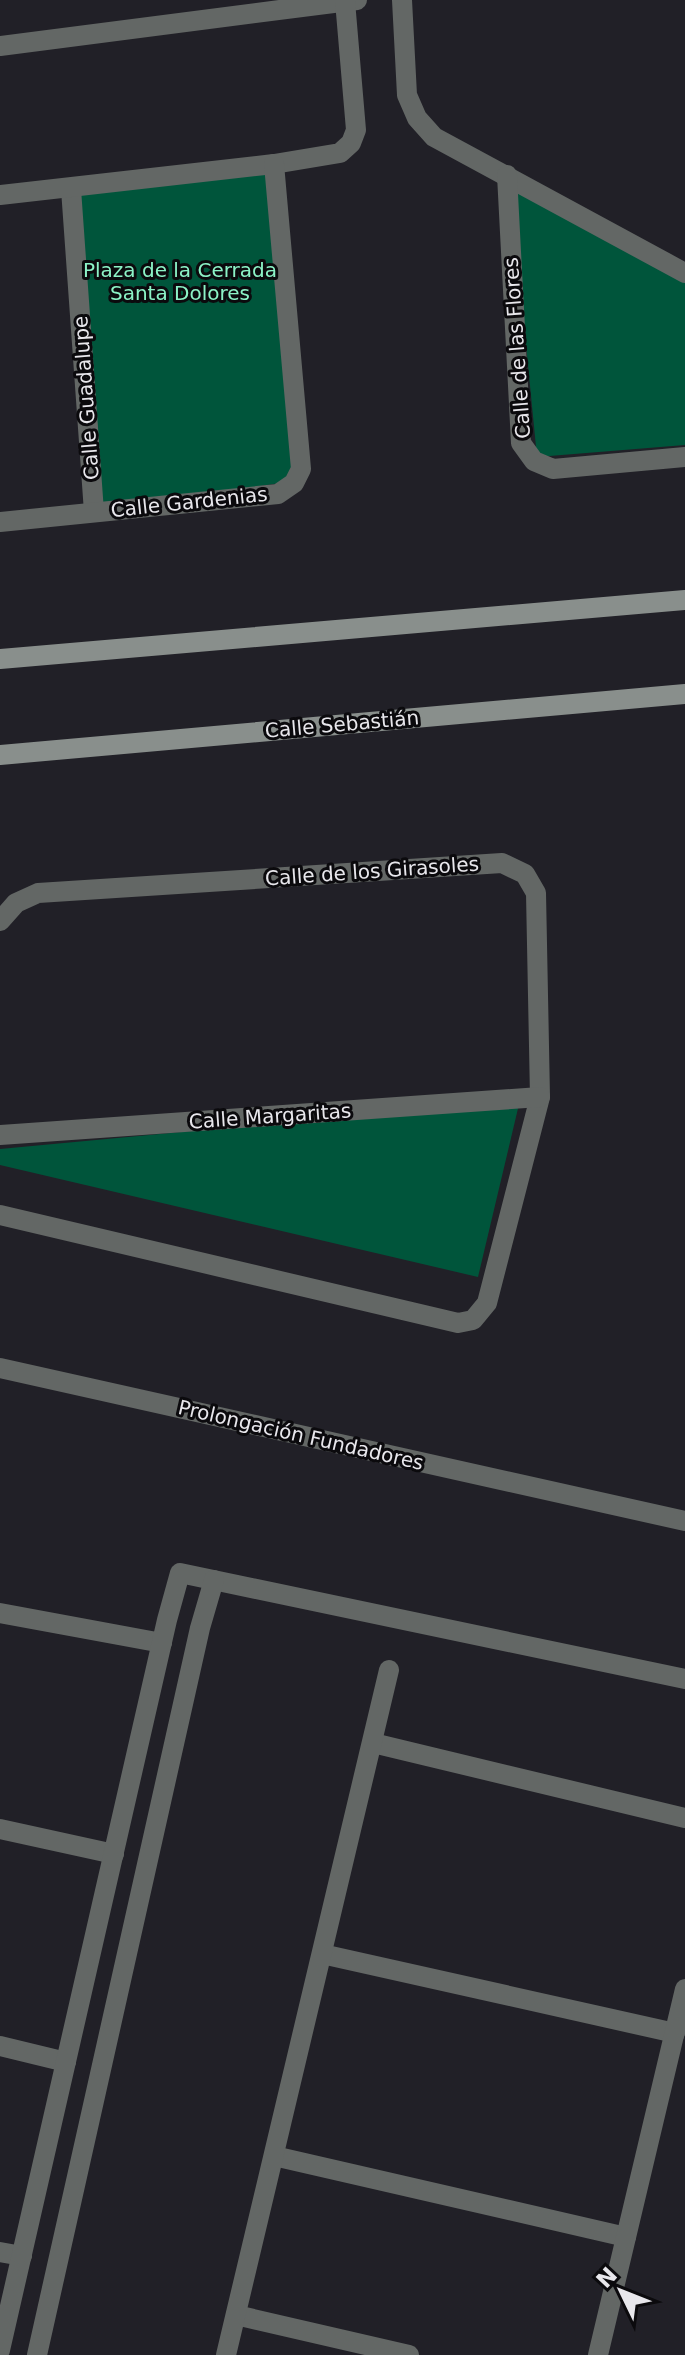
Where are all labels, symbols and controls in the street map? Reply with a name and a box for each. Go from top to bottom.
street label: Calle de las Flores [499,257,535,439]
park label: Plaza de la Cerrada Santa Dolores [83,258,277,305]
street label: Calle Guadalupe [68,315,104,481]
street label: Calle Gardenias [109,482,269,522]
street label: Calle Sebastián [264,705,420,743]
street label: Calle de los Girasoles [264,852,480,890]
street label: Calle Margaritas [188,1098,352,1134]
street label: Prolongación Fundadores [176,1395,426,1475]
north arrow [581,2251,661,2331]
text: N [591,2262,622,2293]

